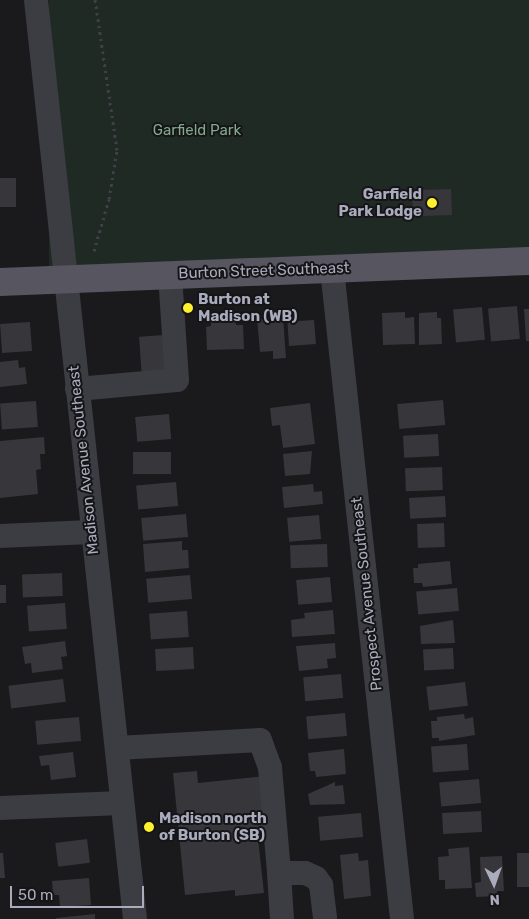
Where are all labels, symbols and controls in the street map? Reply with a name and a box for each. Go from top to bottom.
park label: Garfield Park [153,122,241,140]
place label: Garfield Park Lodge [338,185,422,220]
marker: Garfield Park Lodge [426,197,438,209]
street label: Burton Street Southeast [178,259,350,283]
place label: Burton at Madison (WB) [198,290,298,325]
marker: Burton at Madison (WB) [182,302,194,314]
street label: Madison Avenue Southeast [65,365,103,555]
street label: Prospect Avenue Southeast [348,496,386,692]
place label: Madison north of Burton (SB) [159,809,267,844]
marker: Madison north of Burton (SB) [143,821,155,833]
north arrow [469,859,519,909]
scale bar [12,876,146,908]
text: 50 m [18,886,53,904]
text: N [489,891,500,908]

